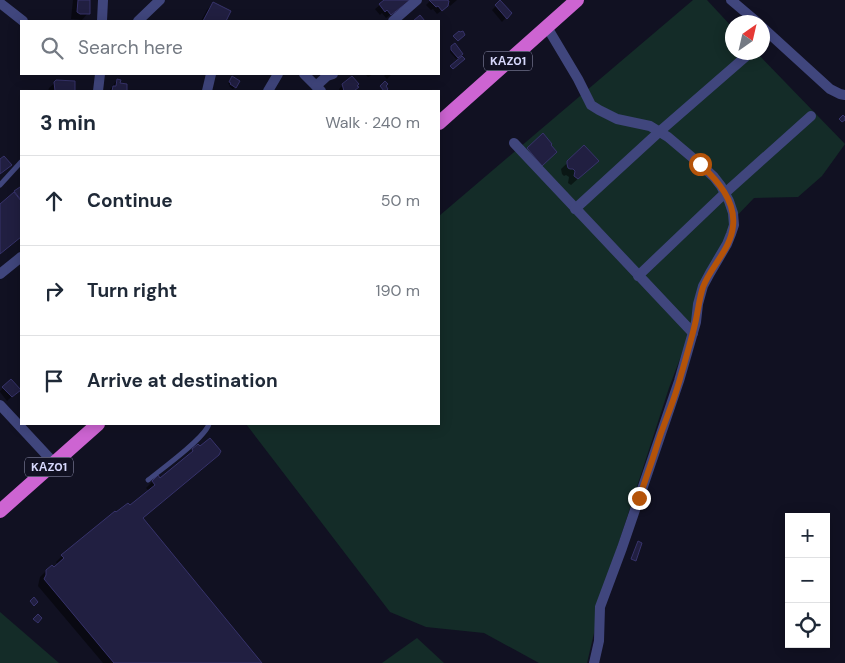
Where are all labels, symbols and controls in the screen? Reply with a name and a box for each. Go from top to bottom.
north arrow [725,15,770,60]
search box [20,20,440,75]
icon: search [38,34,66,62]
text: Search here [78,35,183,60]
road number: KАZ01 [484,51,532,70]
text: 3 min [40,109,96,137]
text: Walk · 240 m [325,112,420,133]
route start [689,153,712,176]
icon: ahead [40,187,68,215]
text: Continue [87,188,173,213]
text: 50 m [381,190,420,211]
icon: right [40,277,68,305]
text: Turn right [87,278,177,303]
text: 190 m [376,280,420,301]
icon: arrive [40,367,68,395]
text: Arrive at destination [87,368,278,393]
road number: KАZ01 [25,458,73,477]
route end [628,487,651,510]
map controls [785,513,830,648]
button: + [785,513,830,558]
button: − [785,558,830,603]
button: locate [785,603,830,648]

